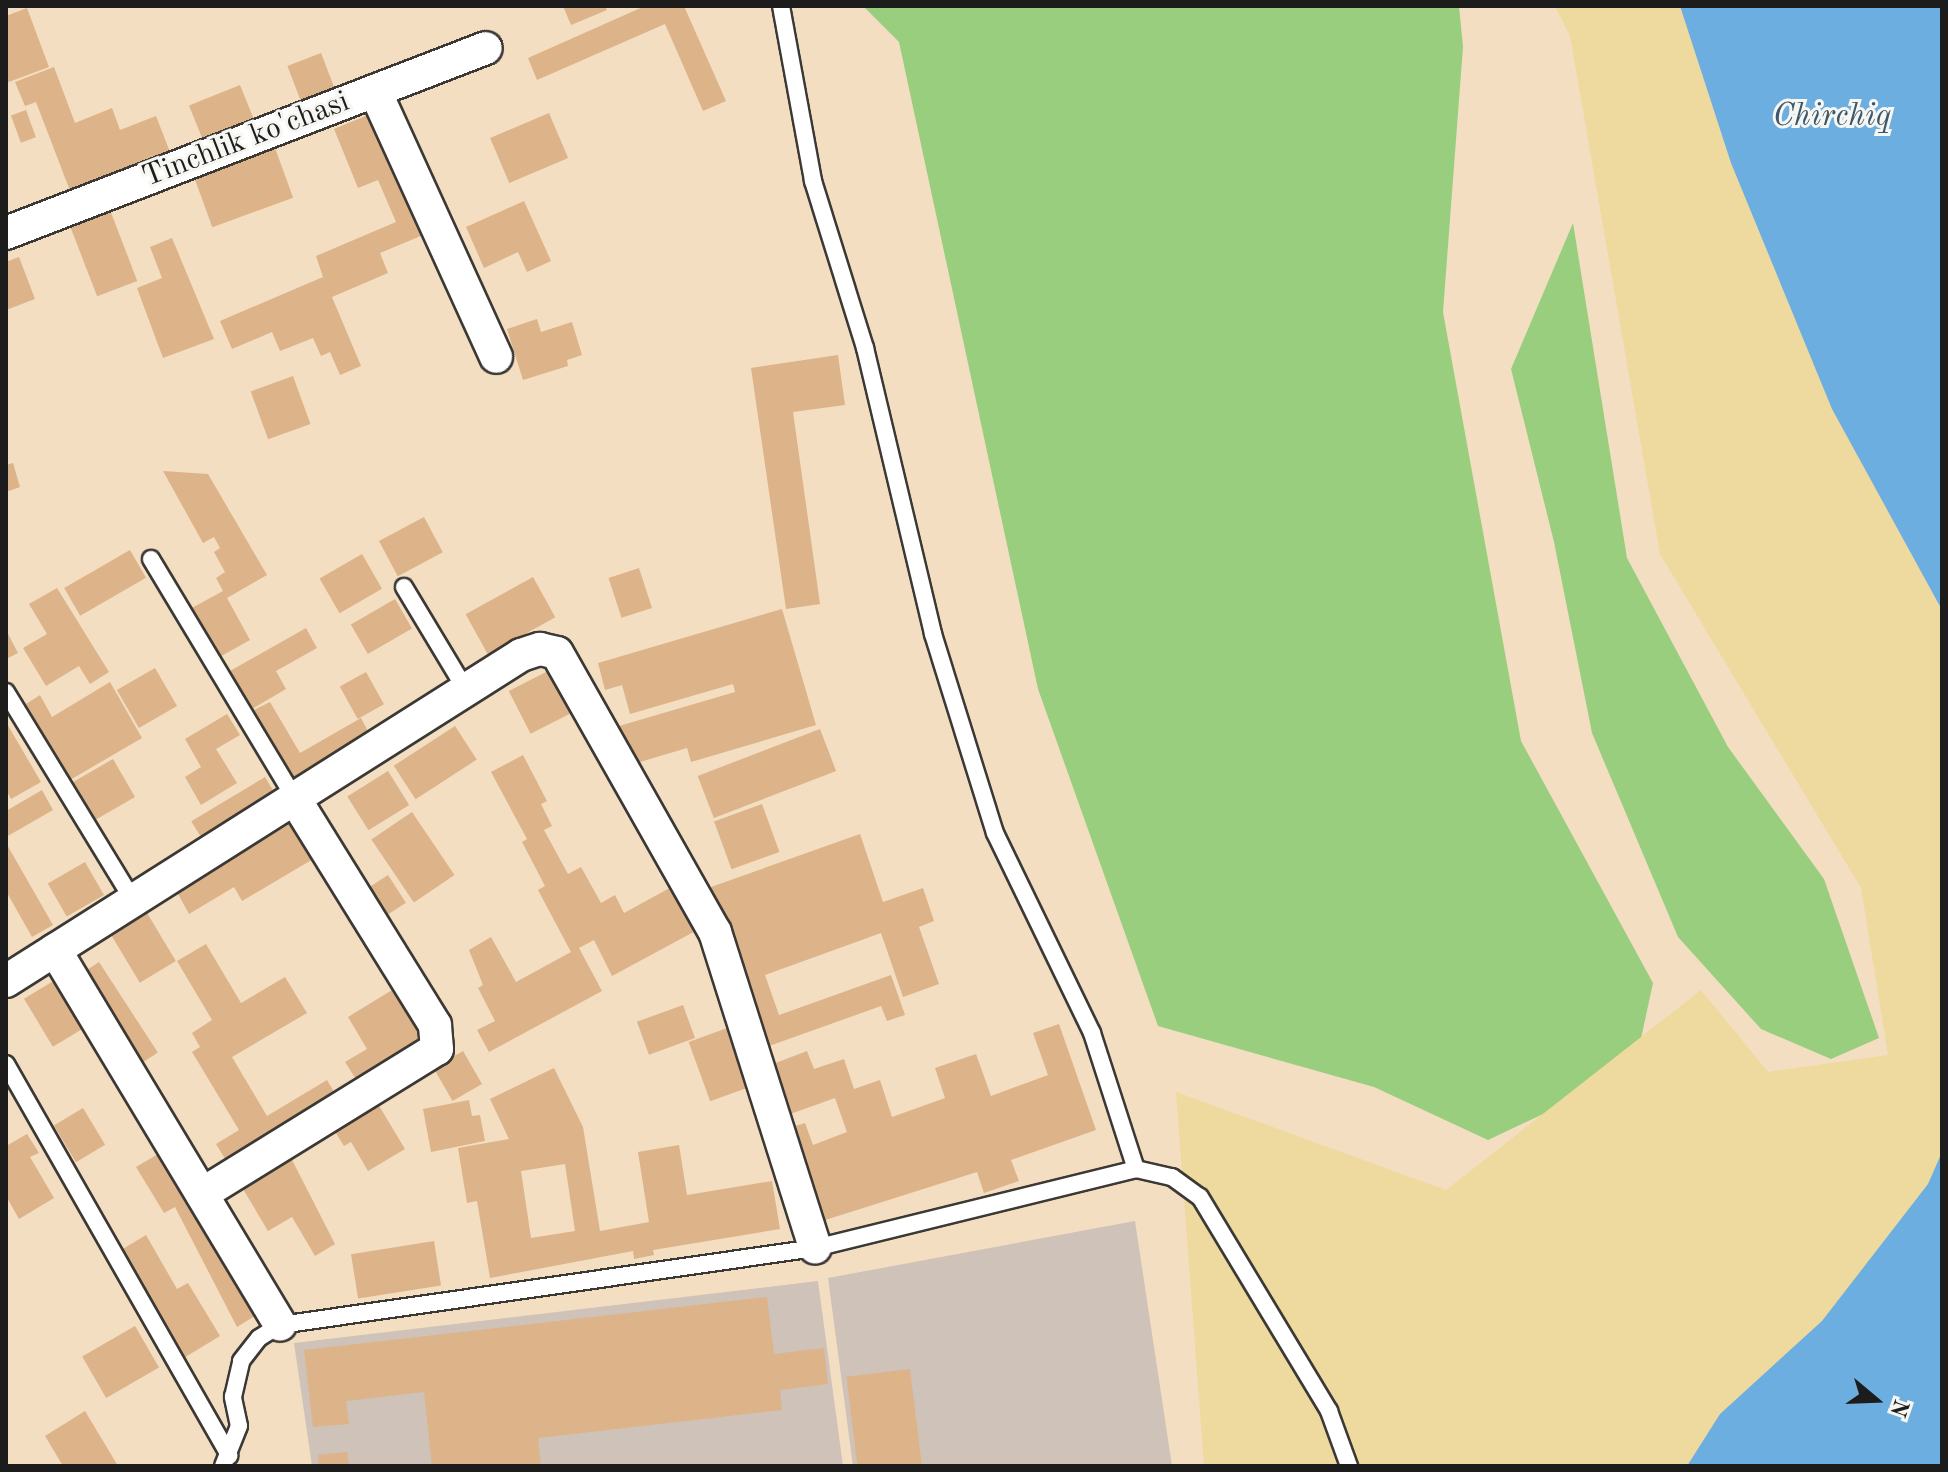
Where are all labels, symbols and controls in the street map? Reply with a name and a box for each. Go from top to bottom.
street label: Tinchlik ko'chasi [138,84,354,196]
water label: Chirchiq [1773,98,1891,136]
north arrow [1836,1360,1916,1440]
text: N [1886,1396,1912,1419]

